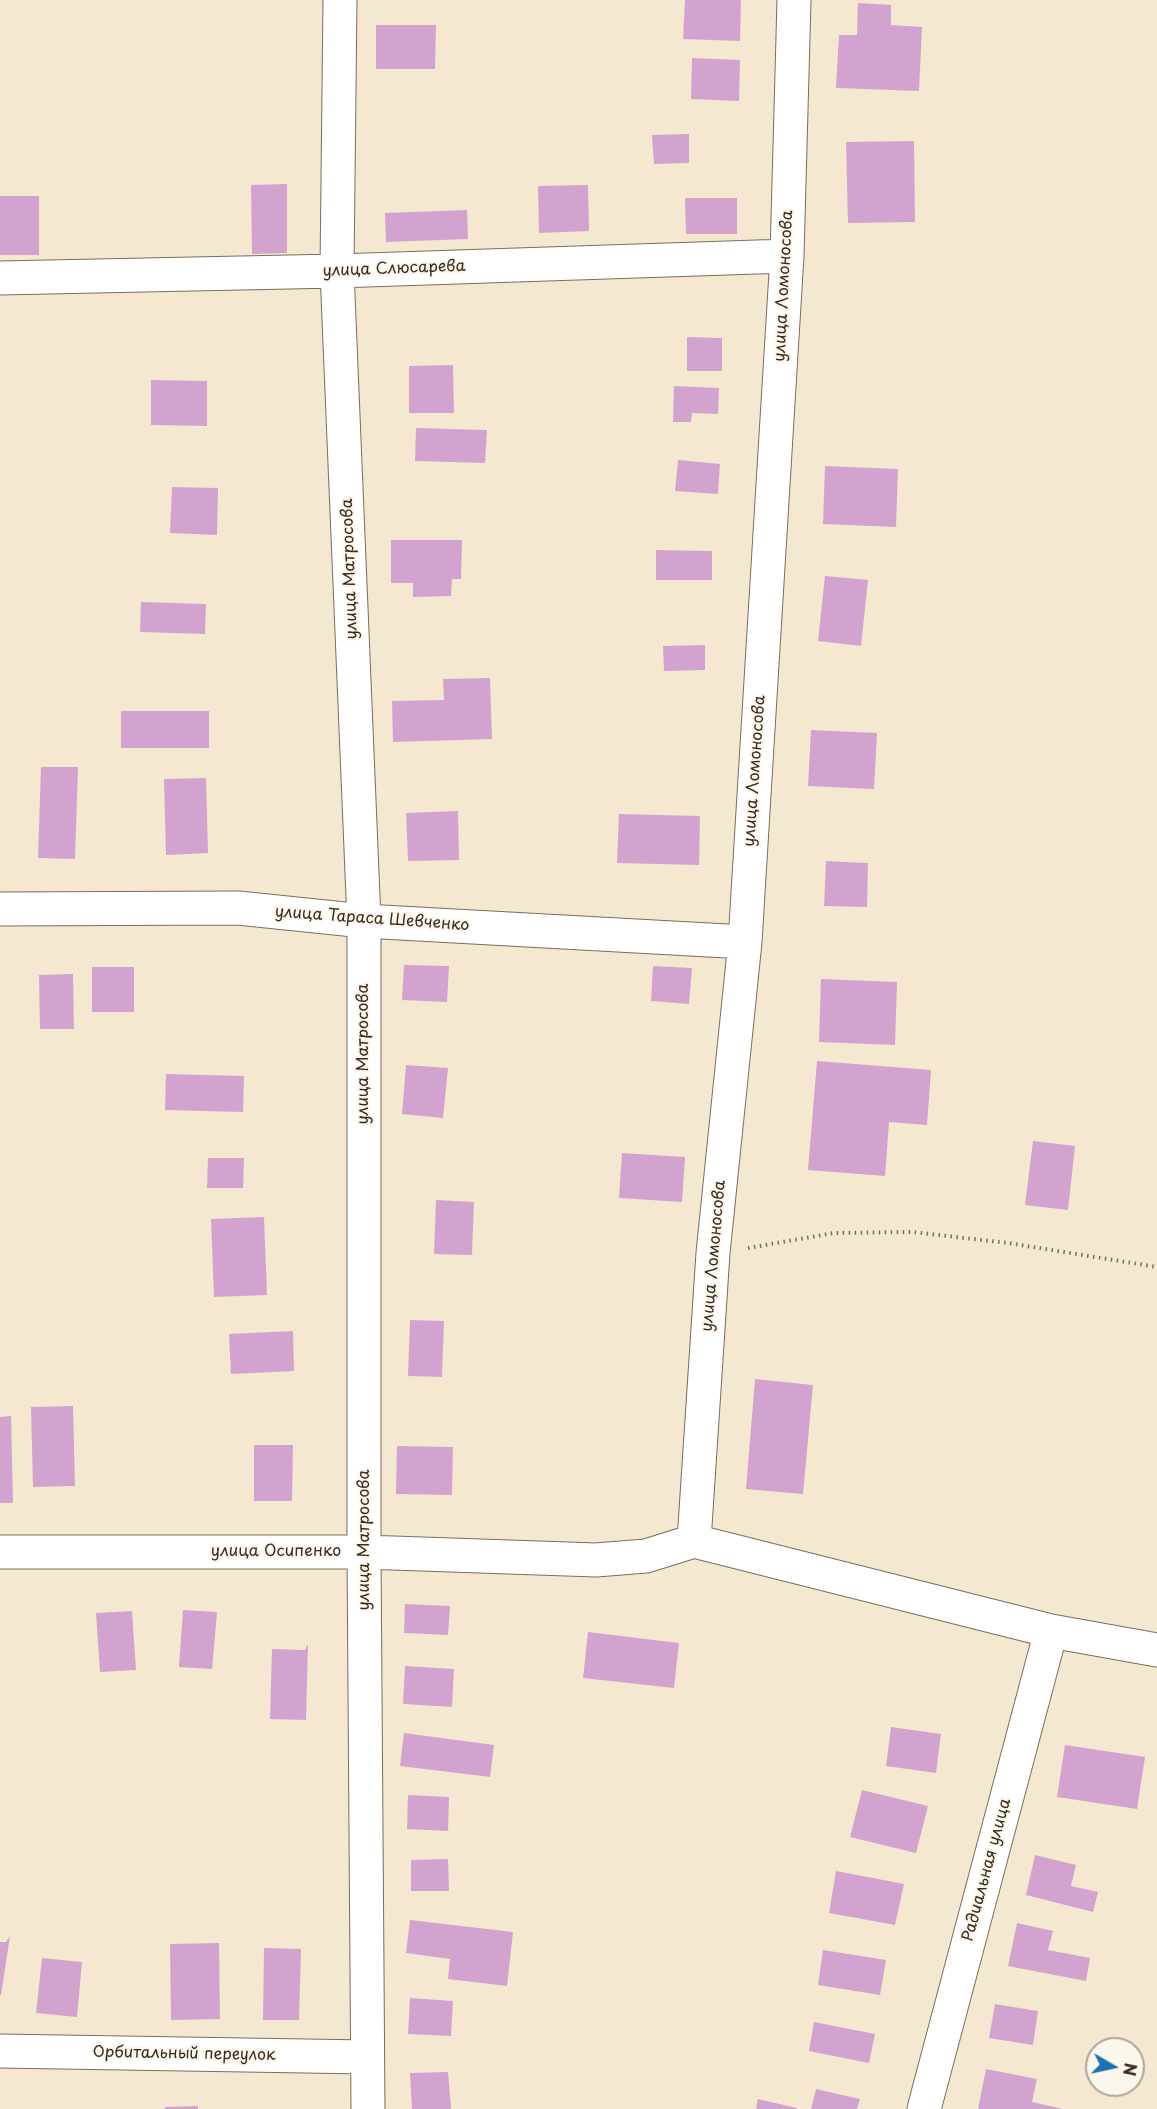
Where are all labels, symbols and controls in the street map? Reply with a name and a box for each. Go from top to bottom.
street label: улица Ломоносова [770,210,798,362]
street label: улица Слюсарева [322,257,466,281]
street label: улица Матросова [338,498,362,640]
street label: улица Ломоносова [740,695,770,847]
street label: улица Тараса Шевченко [274,903,470,935]
street label: улица Матросова [354,983,374,1125]
street label: улица Ломоносова [698,1180,730,1332]
street label: улица Матросова [355,1469,375,1611]
street label: улица Осипенко [211,1542,341,1562]
street label: Радиальная улица [959,1797,1015,1943]
north arrow [1085,2037,1145,2097]
street label: Орбитальный переулок [92,2043,276,2065]
text: N [1118,2061,1144,2078]

